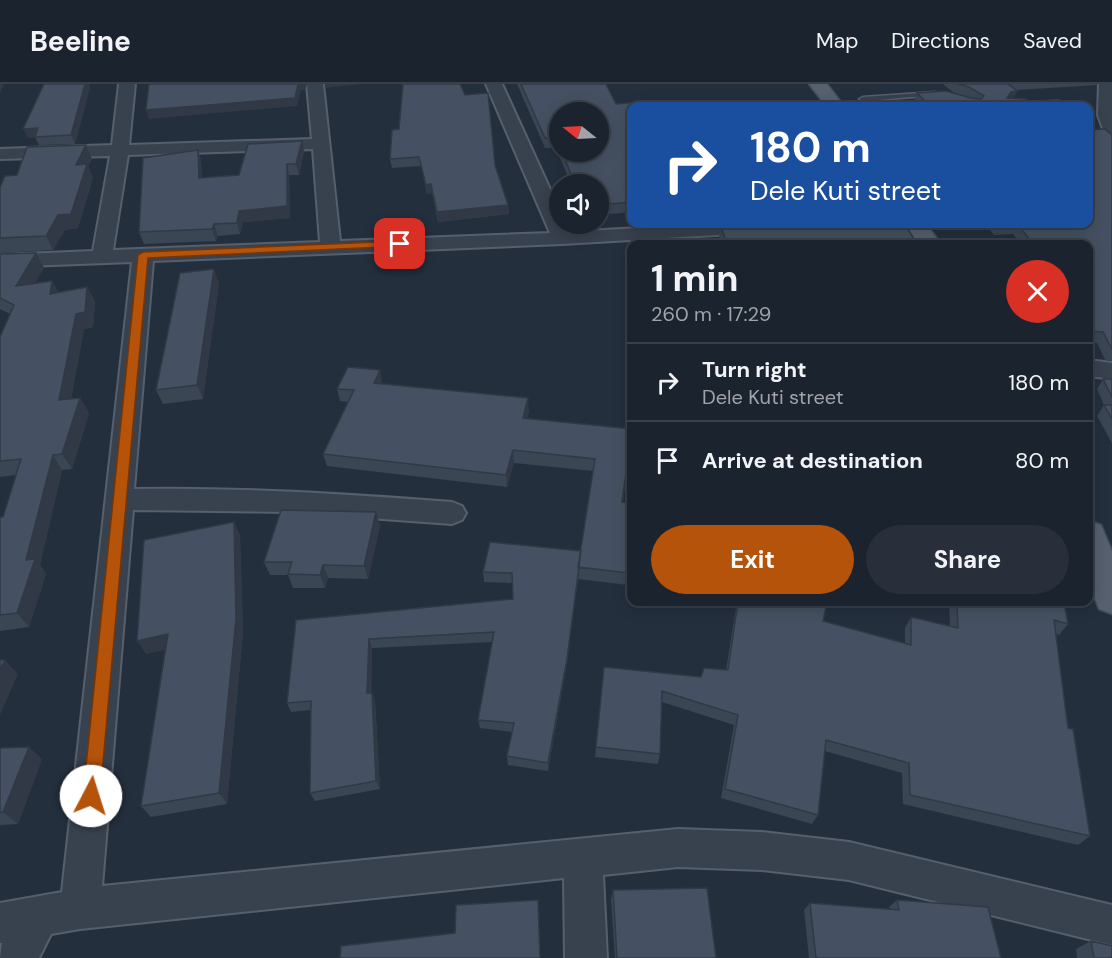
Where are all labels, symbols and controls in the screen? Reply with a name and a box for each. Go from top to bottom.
text: Beeline [30,23,131,60]
text: Map [816,27,858,55]
text: Directions [891,27,990,55]
text: Saved [1023,27,1082,55]
north arrow [549,102,609,162]
map controls [549,102,609,234]
text: 180 m [750,120,871,175]
icon: right [651,126,729,204]
text: Dele Kuti street [750,173,941,208]
button: sound [549,174,609,234]
pin [374,218,425,269]
icon: arrive [383,227,416,260]
text: 1 min [651,255,739,302]
button: close [1006,260,1069,323]
text: 260 m · 17:29 [651,301,771,327]
text: Turn right [702,355,807,384]
icon: right [651,366,684,399]
text: 180 m [1008,368,1069,397]
text: Dele Kuti street [702,384,844,410]
icon: arrive [651,444,684,477]
text: Arrive at destination [702,446,923,475]
text: 80 m [1015,446,1069,475]
button: Exit [651,525,854,594]
button: Share [866,525,1069,594]
position arrow [59,764,123,828]

